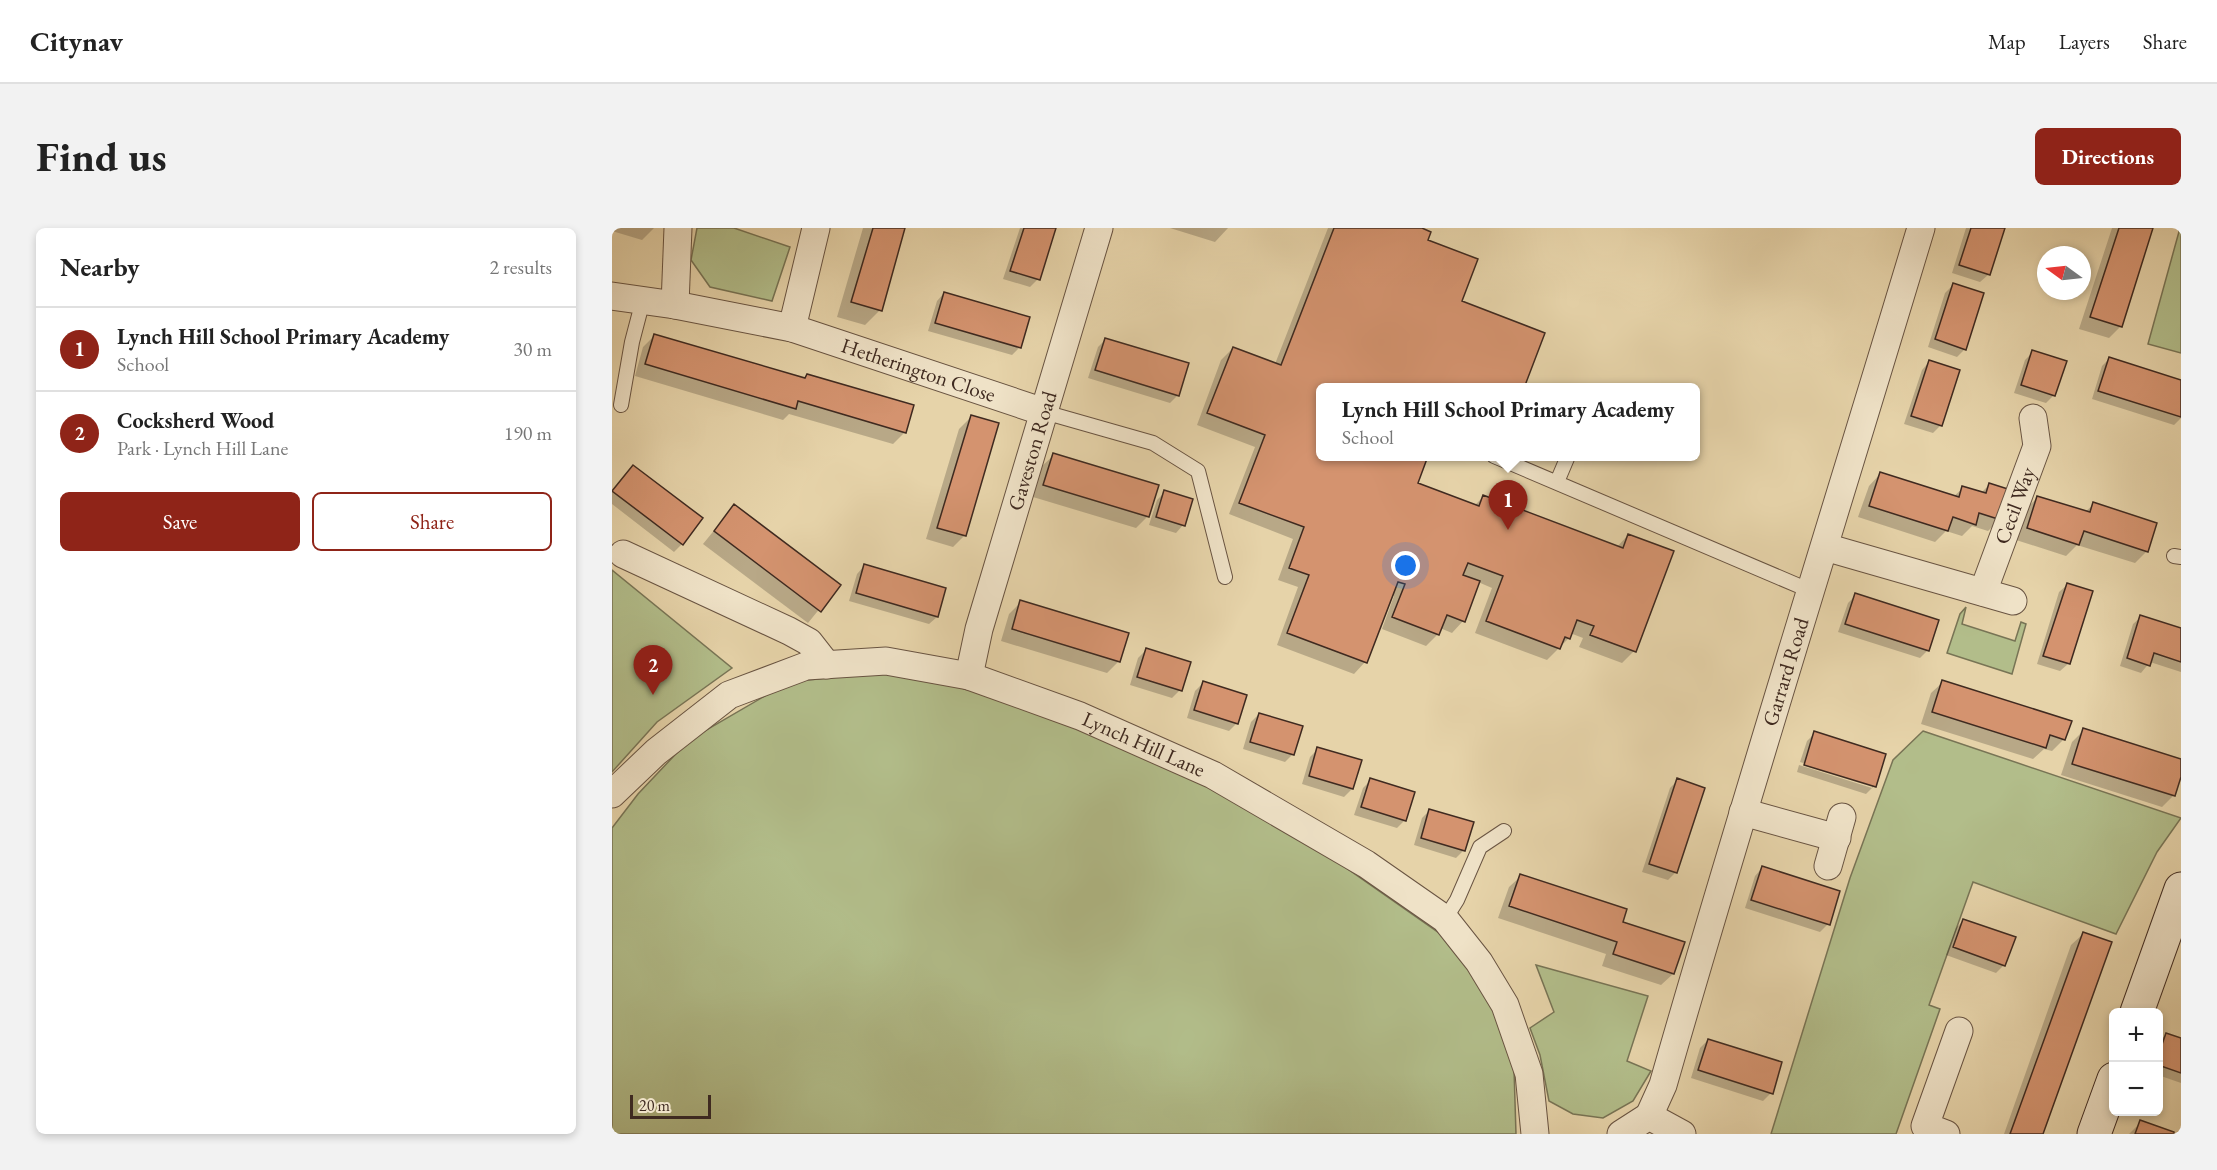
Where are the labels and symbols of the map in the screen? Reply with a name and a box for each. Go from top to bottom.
north arrow [2037,246,2091,300]
street label: Hetherington Close [838,331,999,408]
street label: Gaveston Road [1001,387,1063,514]
street label: Cecil Way [1988,462,2041,548]
pin: 1 [1488,480,1528,530]
your location [1391,551,1420,580]
street label: Garrard Road [1756,614,1815,729]
pin: 2 [634,646,672,695]
street label: Lynch Hill Lane [1078,705,1210,783]
scale bar [630,1092,711,1120]

